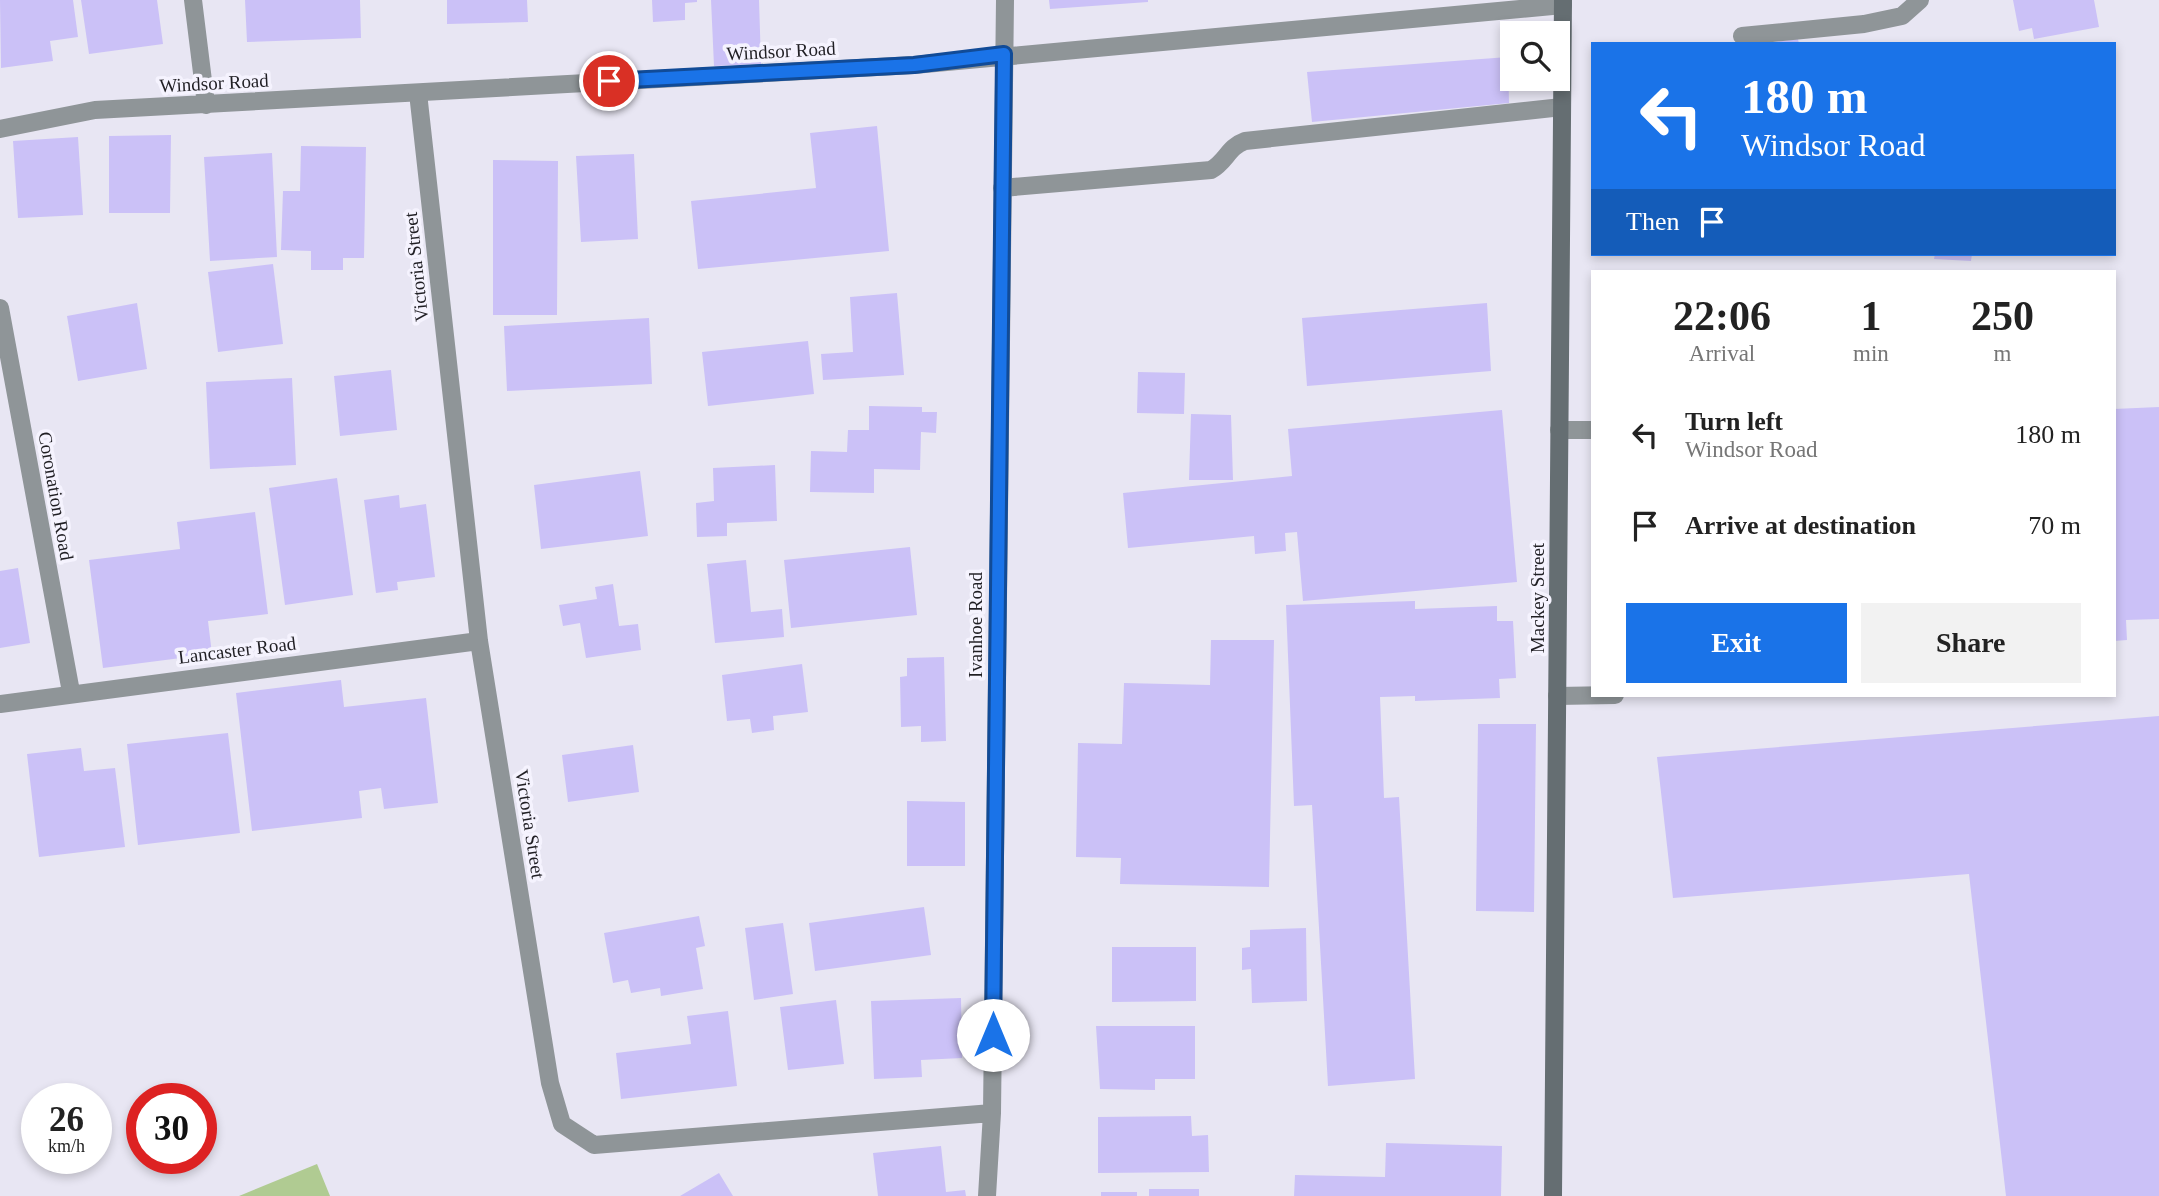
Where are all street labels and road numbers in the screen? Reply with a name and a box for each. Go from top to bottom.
street label: Windsor Road [726,38,837,64]
street label: Windsor Road [159,70,270,96]
street label: Victoria Street [400,210,432,323]
street label: Coronation Road [34,430,78,562]
street label: Mackey Street [1527,542,1548,653]
street label: Ivanhoe Road [965,571,986,678]
street label: Lancaster Road [177,632,298,668]
street label: Victoria Street [511,768,549,881]

